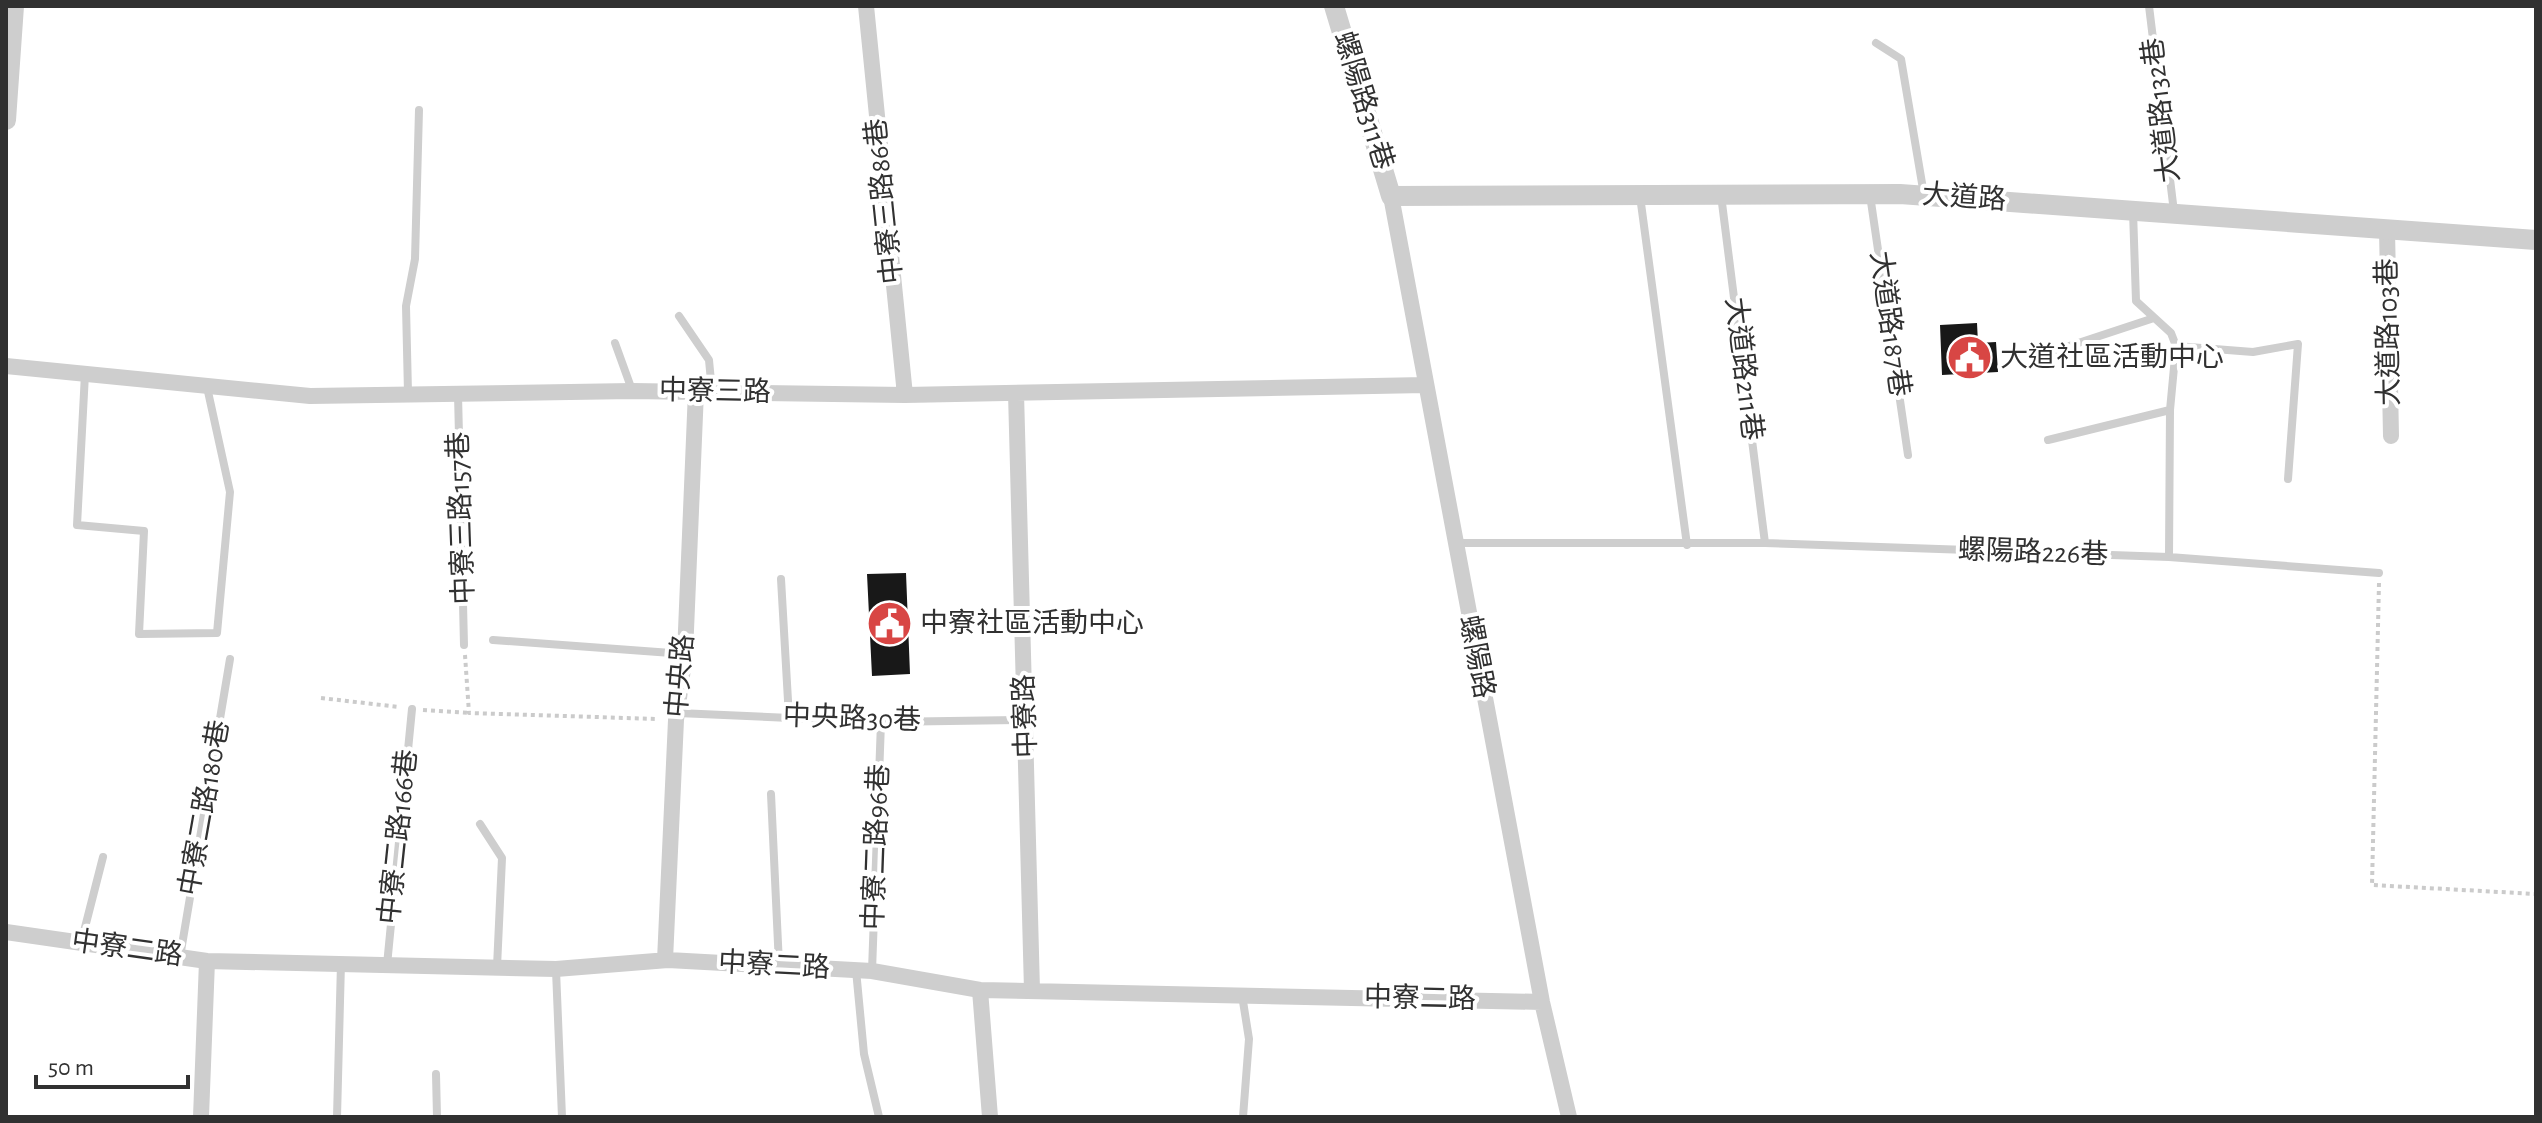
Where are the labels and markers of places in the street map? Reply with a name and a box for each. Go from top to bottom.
public building icon: 大道社區活動中心 [1945,334,1993,382]
place label: 大道社區活動中心 [2000,342,2224,372]
public building icon: 中寮社區活動中心 [865,600,913,648]
place label: 中寮社區活動中心 [920,608,1144,638]

